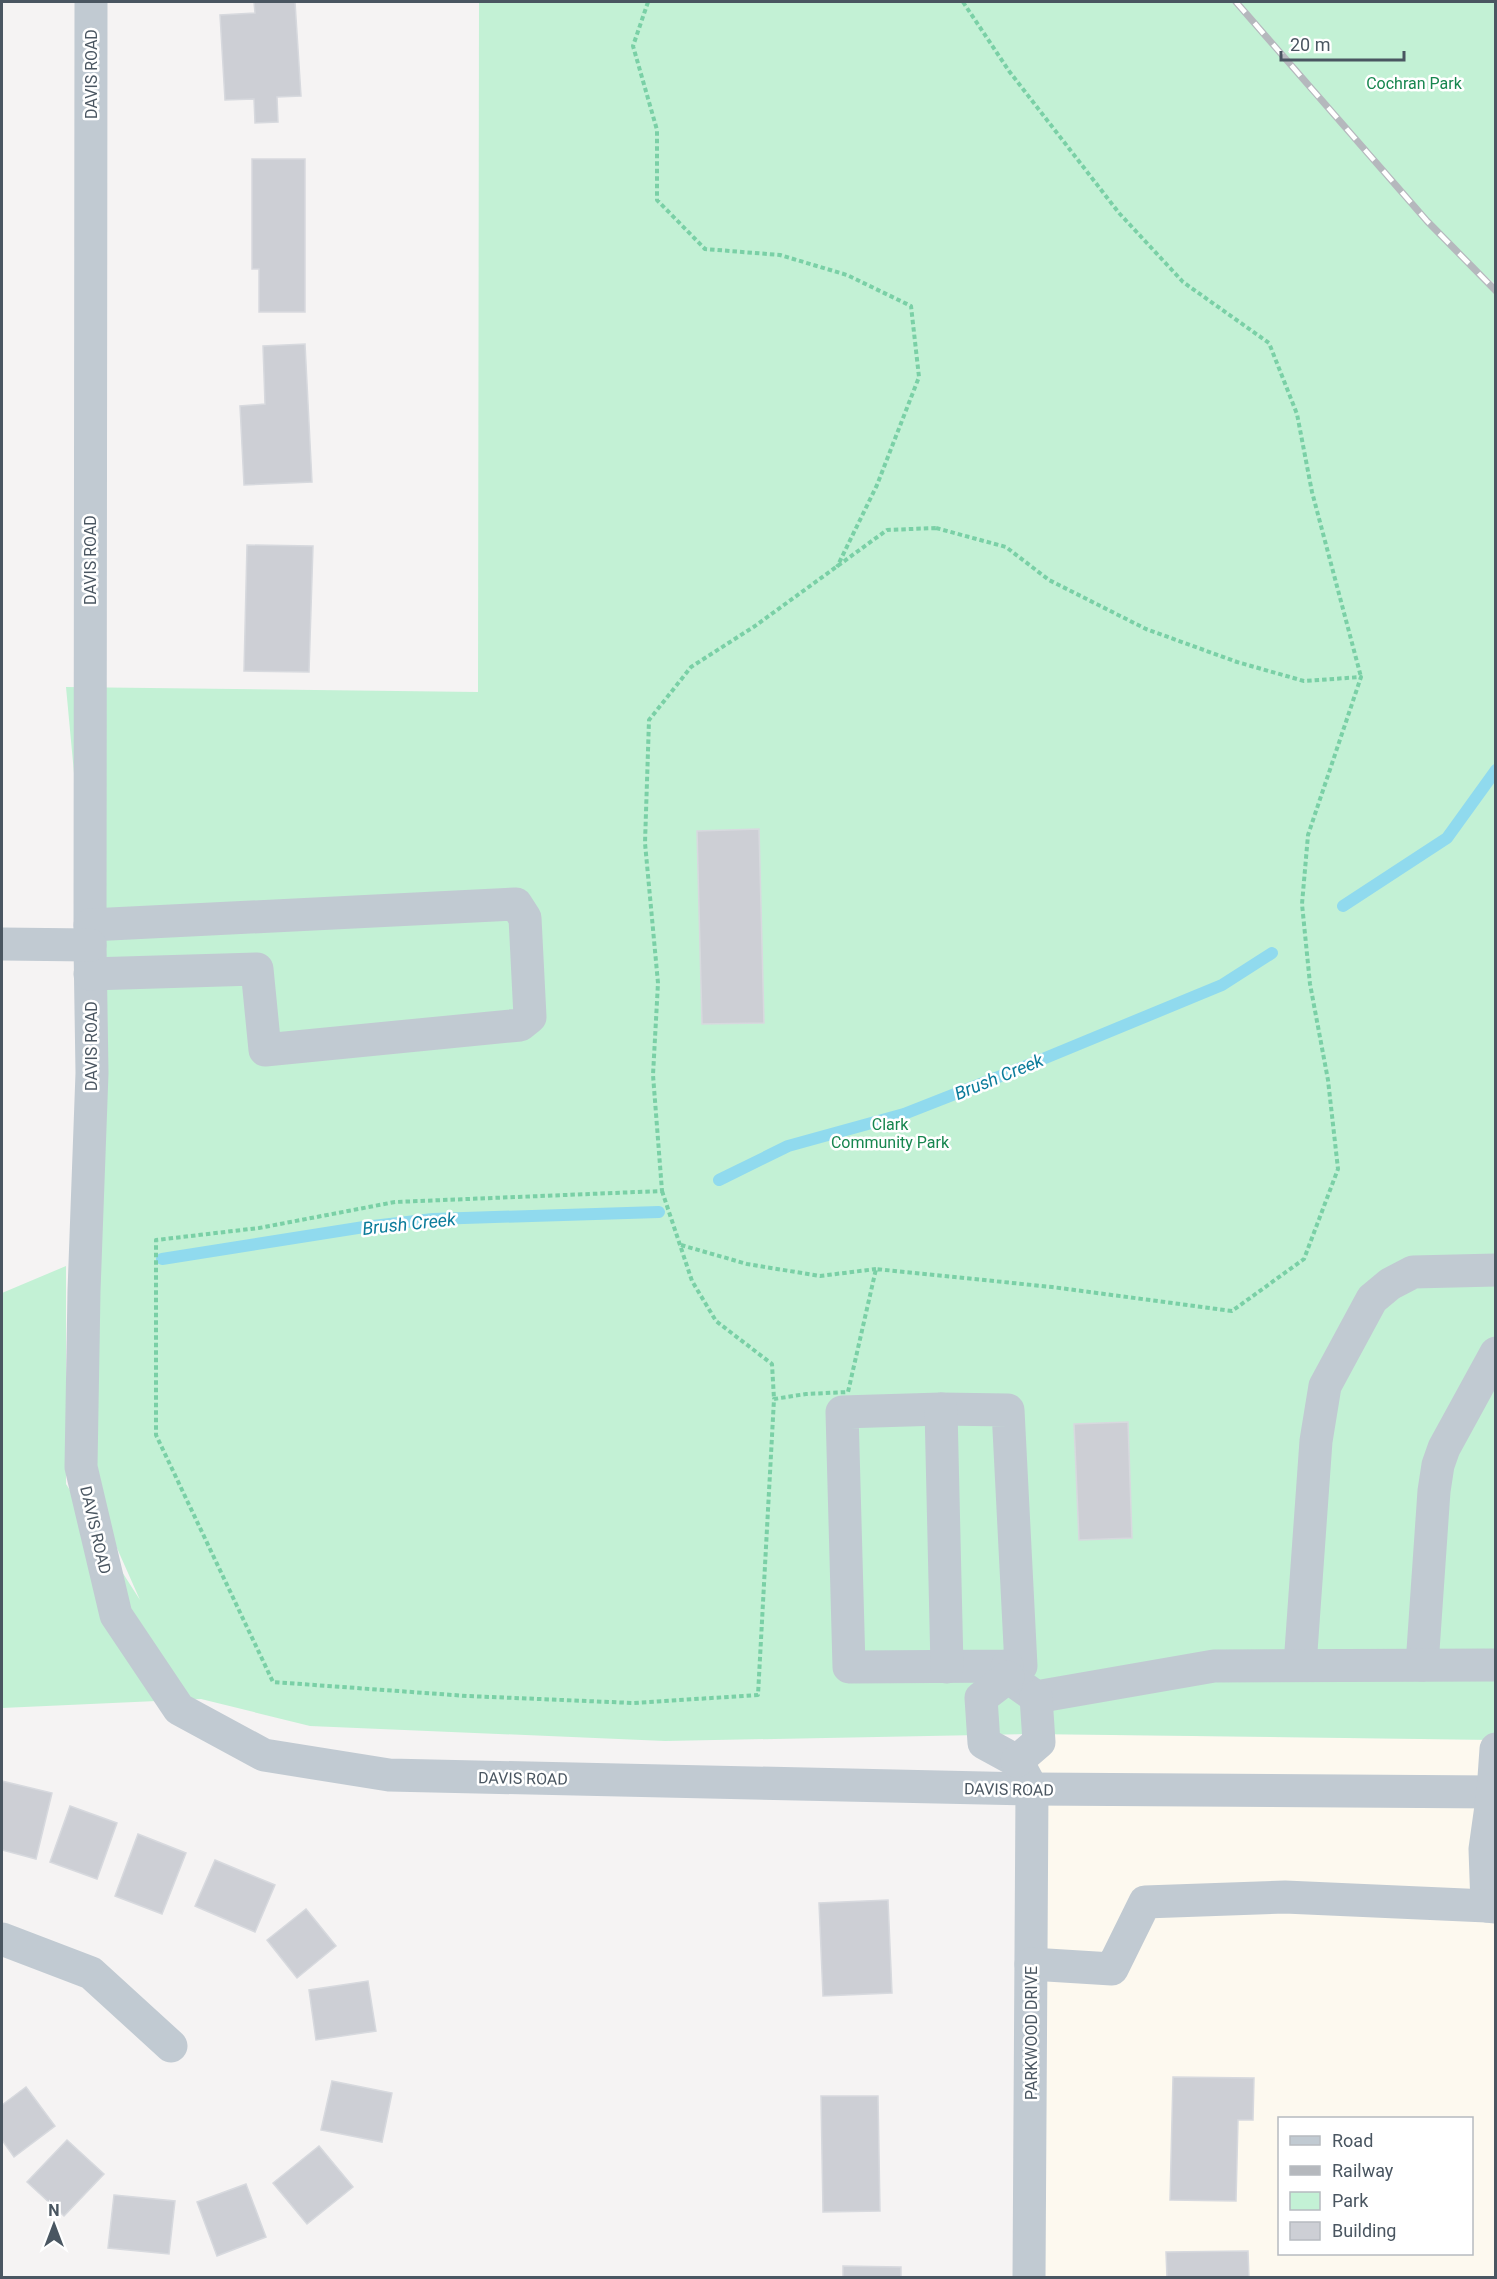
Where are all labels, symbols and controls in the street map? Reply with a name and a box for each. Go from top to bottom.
scale bar [1281,24,1404,62]
street label: DAVIS ROAD [82,29,101,119]
text: 20 m [1290,34,1330,55]
park label: Cochran Park [1366,74,1463,93]
street label: DAVIS ROAD [81,515,100,605]
street label: DAVIS ROAD [82,1001,101,1091]
water label: Brush Creek [951,1049,1047,1104]
park label: Clark Community Park [831,1115,950,1152]
water label: Brush Creek [361,1208,458,1239]
street label: DAVIS ROAD [76,1484,115,1576]
street label: DAVIS ROAD [478,1768,568,1789]
street label: DAVIS ROAD [964,1779,1054,1800]
street label: PARKWOOD DRIVE [1022,1966,1041,2100]
legend [1278,2117,1473,2255]
text: Road [1332,2130,1373,2151]
text: Railway [1332,2160,1394,2181]
text: Park [1332,2190,1369,2211]
north arrow [24,2195,84,2255]
text: N [48,2201,60,2220]
text: Building [1332,2220,1396,2241]

